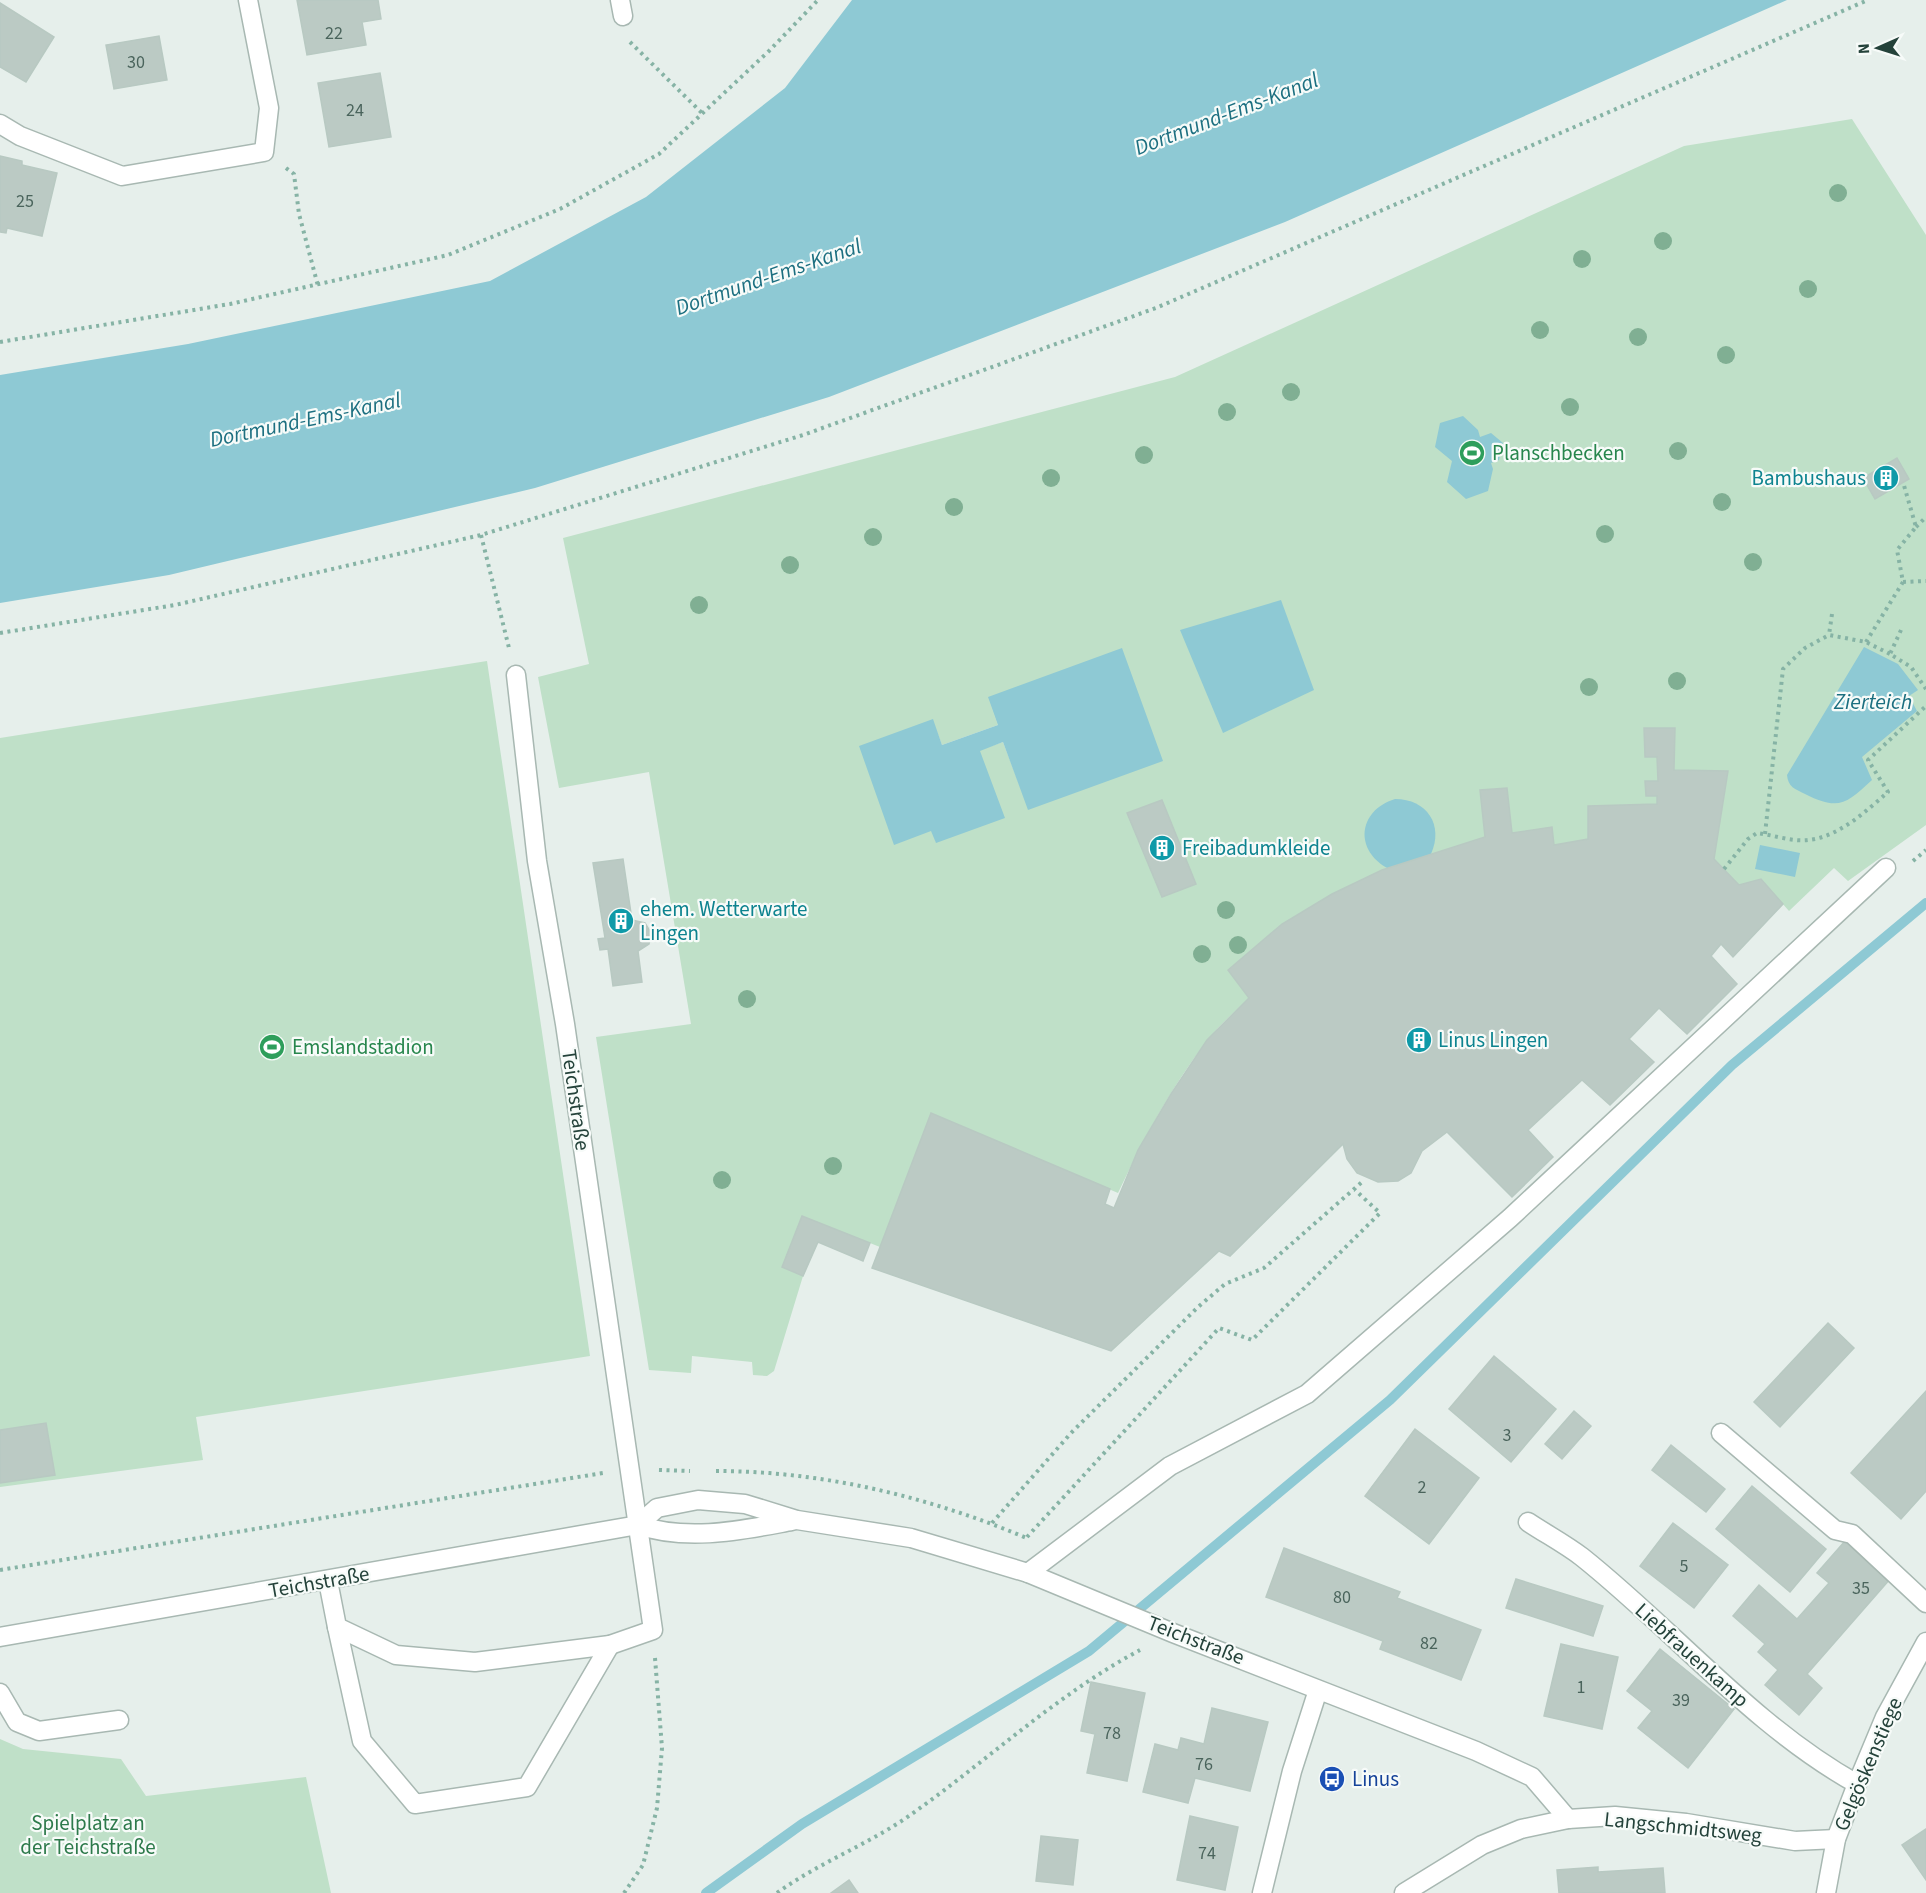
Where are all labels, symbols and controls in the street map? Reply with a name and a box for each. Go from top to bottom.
north arrow [1848,18,1908,78]
house number: 22 [325,21,343,46]
text: N [1853,43,1875,55]
house number: 30 [127,50,145,75]
water label: Dortmund-Ems-Kanal [1130,64,1323,164]
house number: 24 [346,98,364,123]
house number: 25 [16,189,34,214]
water label: Dortmund-Ems-Kanal [671,230,866,324]
water label: Dortmund-Ems-Kanal [207,384,404,456]
sports icon: Planschbecken [1457,438,1487,468]
place label: Planschbecken [1492,438,1625,468]
place label: Bambushaus [1752,463,1866,493]
building icon: Bambushaus [1871,463,1901,493]
water label: Zierteich [1833,686,1912,718]
building icon: Freibadumkleide [1147,833,1177,863]
place label: Freibadumkleide [1182,833,1330,863]
place label: ehem. Wetterwarte Lingen [640,894,807,948]
building icon: ehem. Wetterwarte Lingen [606,906,636,936]
building icon: Linus Lingen [1404,1025,1434,1055]
place label: Linus Lingen [1438,1025,1548,1055]
sports icon: Emslandstadion [257,1032,287,1062]
place label: Emslandstadion [292,1032,434,1062]
street label: Teichstraße [554,1048,598,1152]
house number: 3 [1503,1423,1512,1448]
house number: 2 [1418,1475,1427,1500]
house number: 5 [1680,1554,1689,1579]
street label: Teichstraße [266,1558,372,1606]
house number: 35 [1852,1576,1870,1601]
house number: 80 [1333,1585,1351,1610]
street label: Liebfrauenkamp [1628,1596,1756,1714]
street label: Teichstraße [1143,1608,1249,1672]
house number: 82 [1420,1631,1438,1656]
house number: 1 [1577,1675,1585,1700]
house number: 39 [1672,1688,1690,1713]
street label: Gelgöskenstiege [1826,1692,1910,1836]
house number: 78 [1103,1721,1121,1746]
house number: 76 [1195,1752,1213,1777]
bus stop icon: Linus [1317,1764,1347,1794]
place label: Linus [1352,1764,1399,1794]
street label: Langschmidtsweg [1603,1804,1764,1850]
park label: Spielplatz an der Teichstraße [20,1808,156,1862]
house number: 74 [1198,1841,1216,1866]

